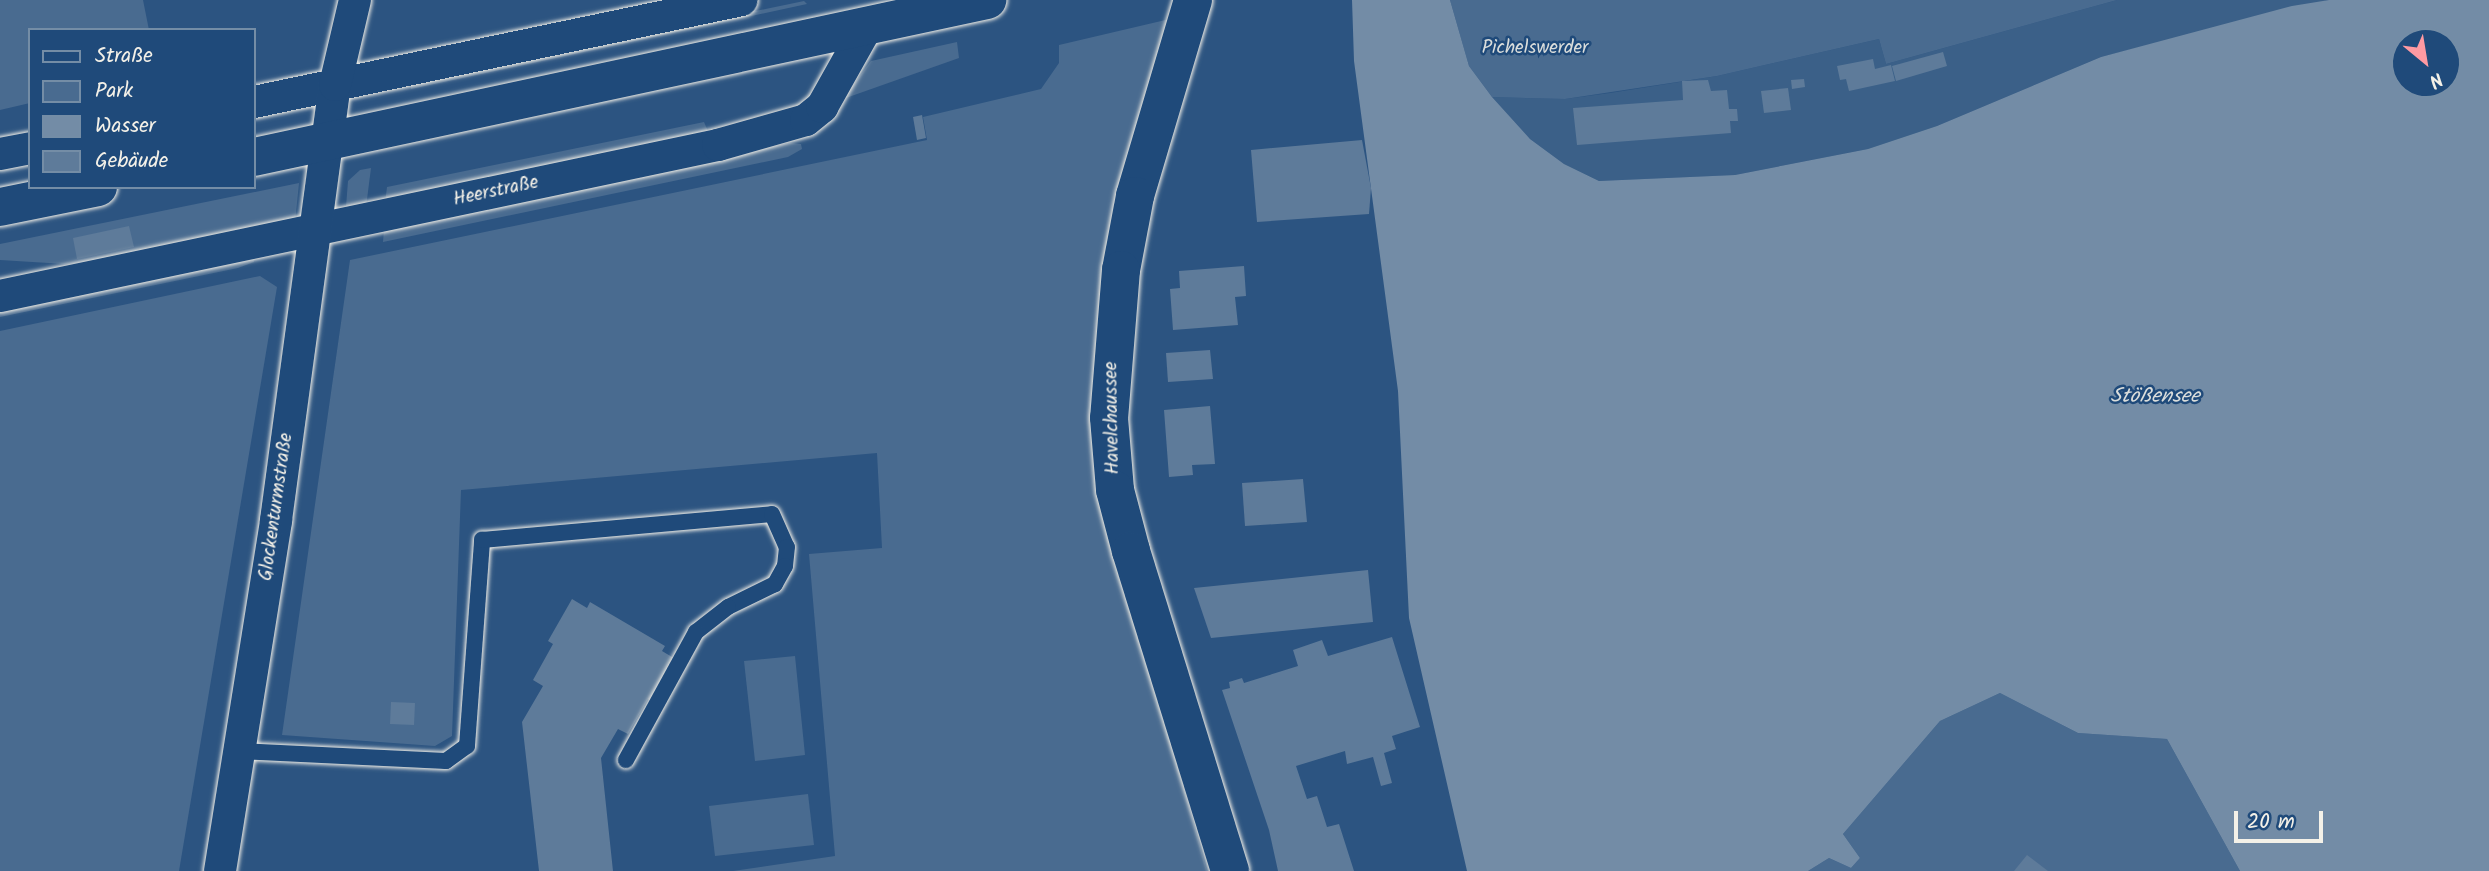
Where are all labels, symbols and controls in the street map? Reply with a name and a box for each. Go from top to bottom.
legend [28,28,256,189]
north arrow [2391,28,2461,98]
park label: Pichelswerder [1482,38,1588,60]
text: Straße [95,40,153,73]
text: N [2423,63,2448,95]
text: Park [95,75,133,108]
text: Wasser [95,110,156,143]
text: Gebäude [95,145,168,178]
street label: Heerstraße [451,172,541,212]
street label: Havelchaussee [1101,361,1125,475]
water label: Stößensee [2110,384,2200,410]
street label: Glockenturmstraße [255,432,299,582]
scale bar [2237,798,2326,842]
text: 20 m [2247,806,2295,839]

